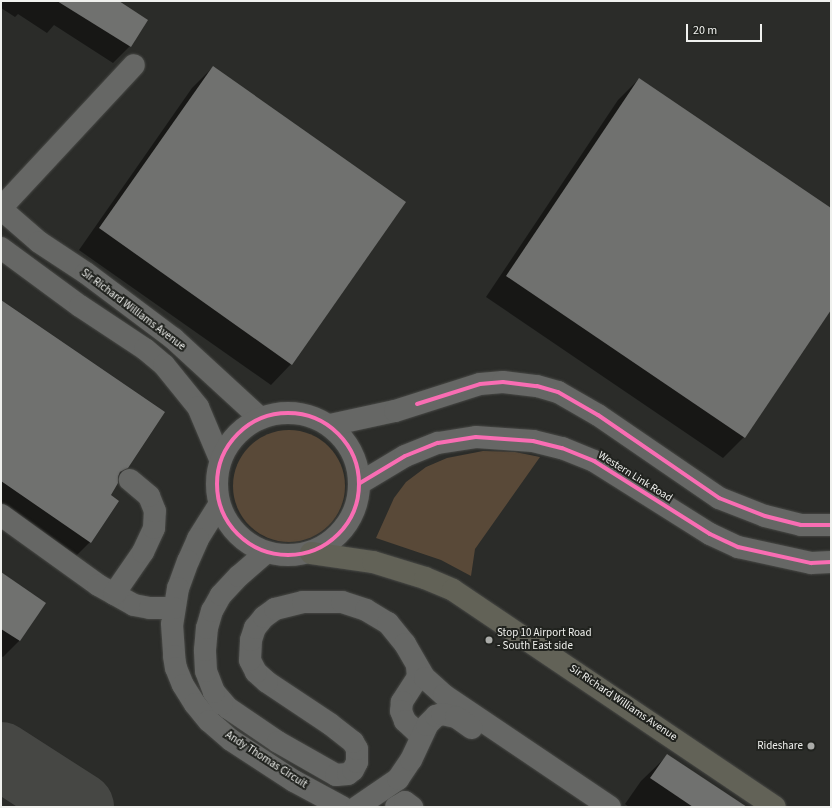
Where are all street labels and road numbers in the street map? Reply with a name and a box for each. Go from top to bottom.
street label: Sir Richard Williams Avenue [78,266,188,354]
street label: Western Link Road [596,449,674,505]
street label: Sir Richard Williams Avenue [567,662,679,744]
street label: Andy Thomas Circuit [223,729,309,791]

